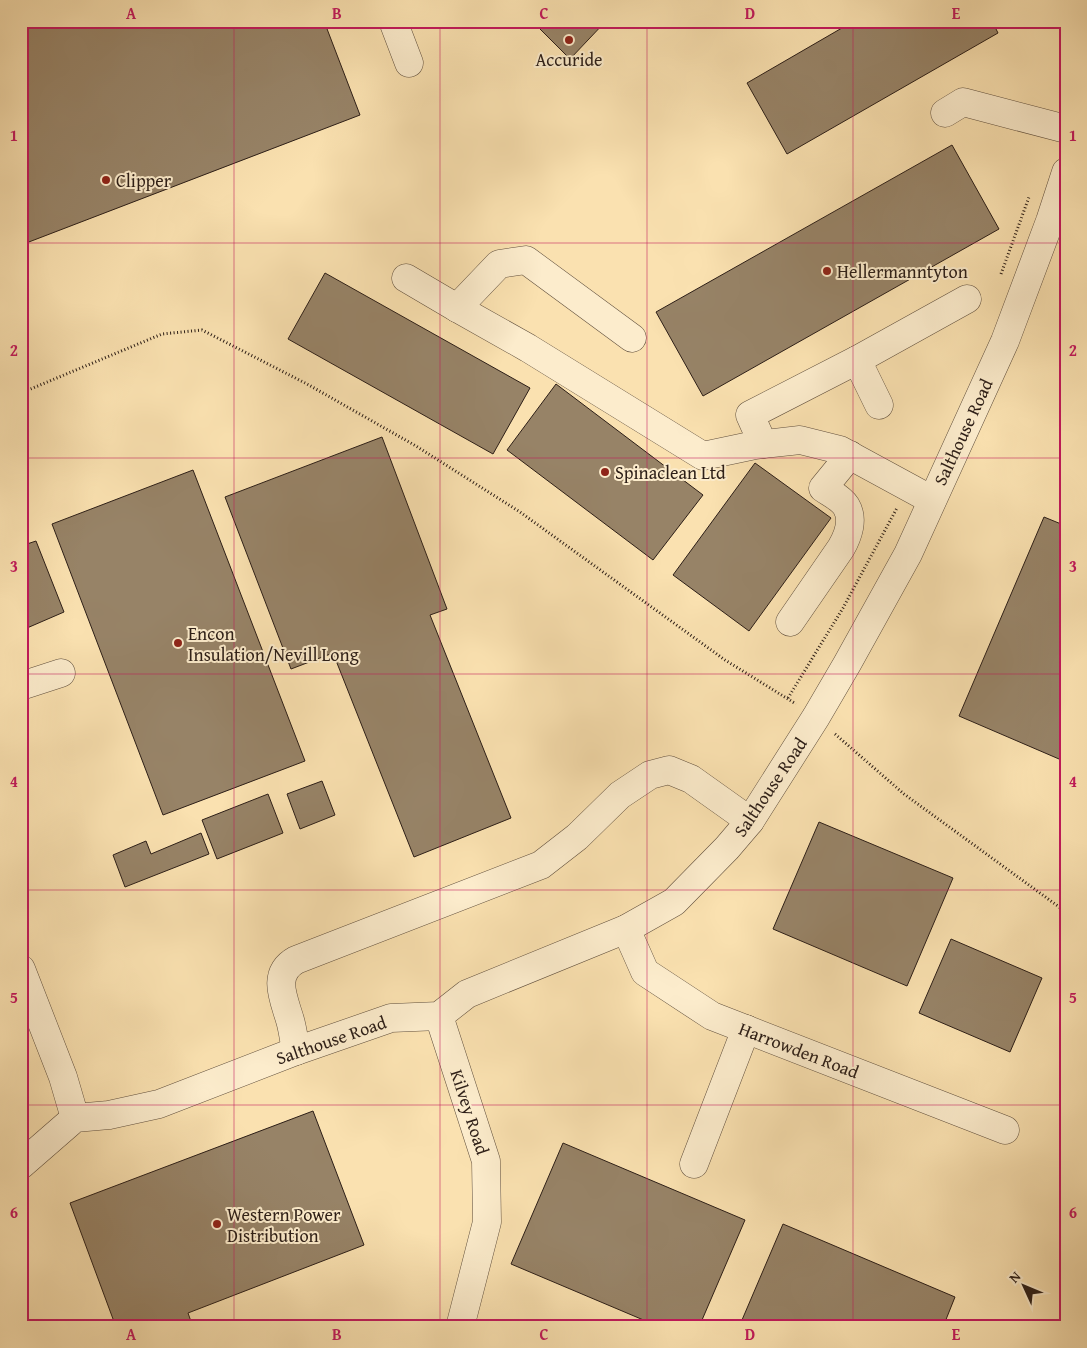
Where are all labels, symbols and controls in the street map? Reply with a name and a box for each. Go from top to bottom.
text: A [126,1,137,25]
text: B [332,1,342,25]
text: C [539,1,549,25]
text: D [745,1,755,25]
text: E [952,1,961,25]
marker: Accuride [563,34,575,46]
place label: Accuride [535,46,603,73]
text: 1 [10,123,18,147]
text: 1 [1069,123,1077,147]
place label: Clipper [116,167,172,194]
marker: Clipper [100,174,112,186]
place label: Hellermanntyton [837,258,968,285]
marker: Hellermanntyton [821,265,833,277]
text: 2 [10,338,18,362]
text: 2 [1069,338,1077,362]
street label: Salthouse Road [926,374,1000,490]
place label: Spinaclean Ltd [615,459,726,486]
marker: Spinaclean Ltd [599,466,611,478]
text: 3 [10,554,18,578]
text: 3 [1069,554,1077,578]
place label: Encon Insulation/Nevill Long [188,620,359,668]
marker: Encon Insulation/Nevill Long [172,637,184,649]
street label: Salthouse Road [727,731,814,842]
text: 4 [10,769,18,793]
text: 4 [1069,769,1077,793]
text: 5 [10,985,18,1009]
text: 5 [1069,985,1077,1009]
street label: Salthouse Road [272,1008,390,1071]
street label: Harrowden Road [735,1015,863,1085]
street label: Kilvey Road [444,1066,497,1159]
text: 6 [10,1200,18,1224]
text: 6 [1069,1200,1077,1224]
place label: Western Power Distribution [227,1201,341,1249]
marker: Western Power Distribution [211,1218,223,1230]
north arrow [1000,1260,1050,1310]
text: N [1004,1266,1026,1287]
text: A [126,1322,137,1346]
text: B [332,1322,342,1346]
text: C [539,1322,549,1346]
text: D [745,1322,755,1346]
text: E [952,1322,961,1346]

